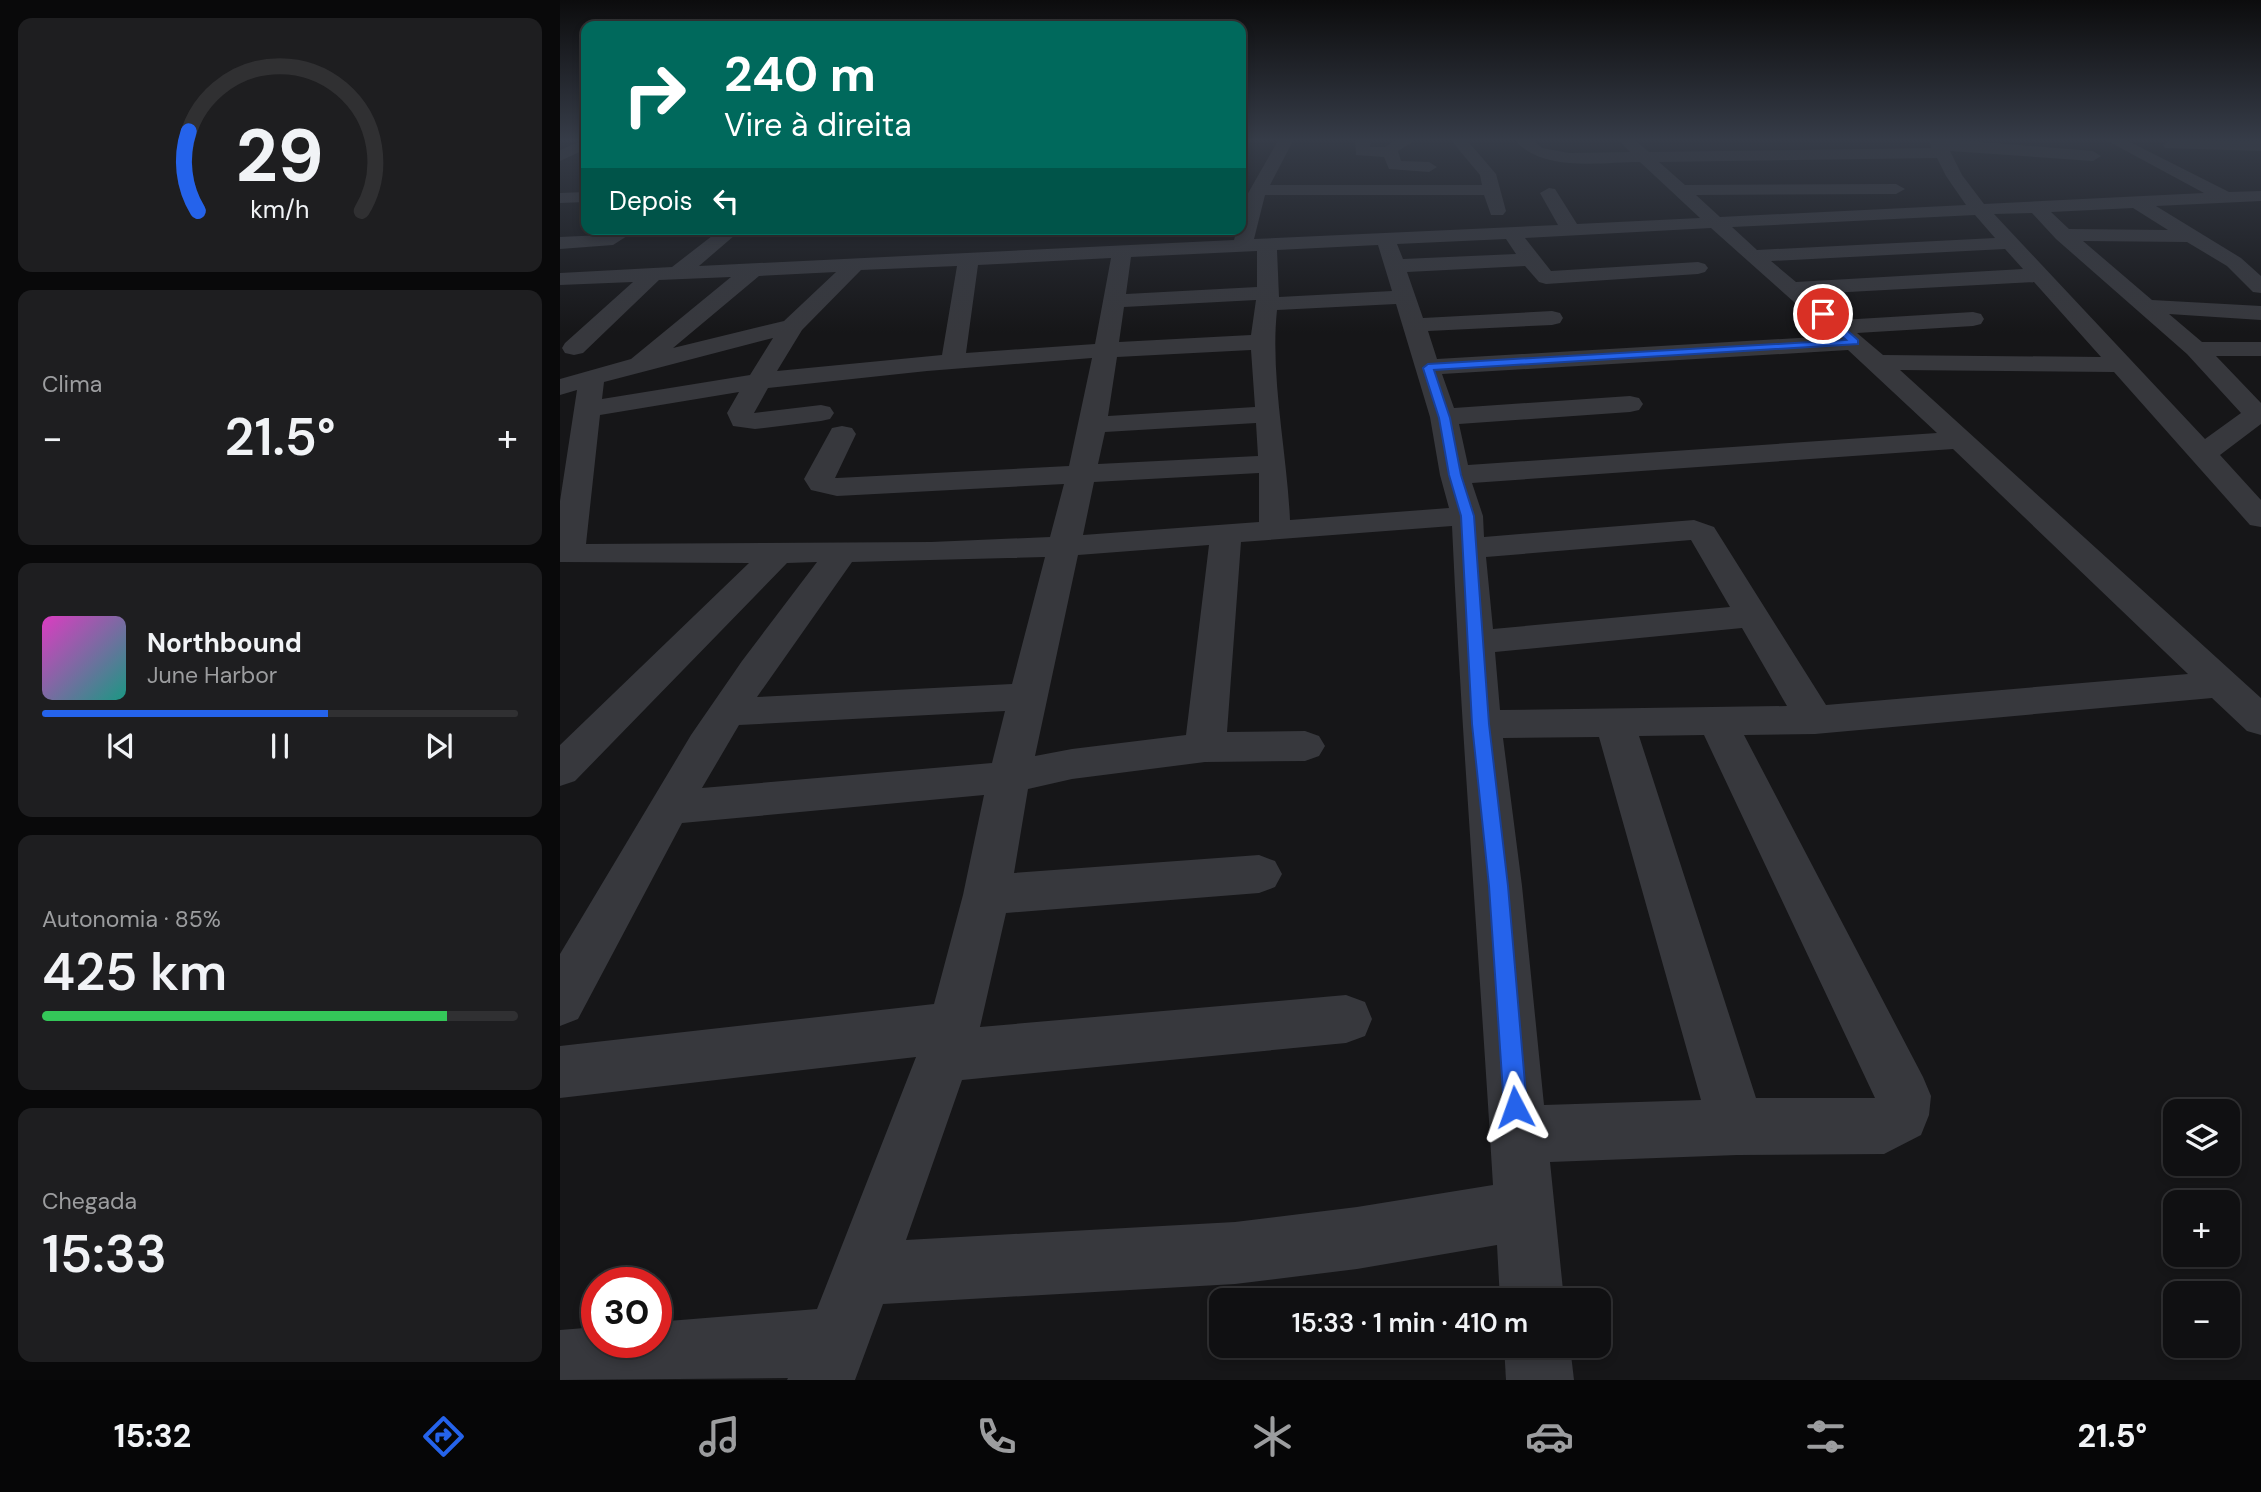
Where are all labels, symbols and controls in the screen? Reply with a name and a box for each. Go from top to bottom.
text: 240 m [724,42,876,106]
icon: right [609,49,700,140]
text: Vire à direita [724,104,912,146]
text: 29 [236,110,324,205]
icon: left [707,182,745,220]
text: Depois [609,184,693,218]
text: km/h [250,193,310,226]
pin [1793,284,1853,344]
icon: arrive [1804,295,1842,333]
text: Clima [42,369,102,399]
text: 21.5° [224,403,336,471]
text: − [42,413,63,463]
text: + [497,413,518,463]
text: Northbound [147,626,302,660]
text: June Harbor [147,660,277,690]
icon: previous [102,727,140,765]
icon: pause [261,727,299,765]
icon: next [420,727,458,765]
text: Autonomia · 85% [42,904,221,934]
text: 425 km [42,938,227,1006]
position arrow [1478,1070,1552,1144]
map controls [2163,1099,2240,1358]
button: layers [2163,1099,2240,1176]
text: Chegada [42,1186,137,1216]
button: + [2163,1190,2240,1267]
text: 15:33 [42,1220,167,1288]
speed limit sign: 30 [581,1267,672,1358]
button: − [2163,1281,2240,1358]
text: 15:33 · 1 min · 410 m [1292,1306,1528,1340]
icon: directions [419,1412,468,1461]
icon: music [695,1412,744,1461]
icon: phone [972,1412,1021,1461]
icon: climate [1248,1412,1297,1461]
icon: car [1525,1412,1574,1461]
icon: filters [1801,1412,1850,1461]
text: 15:32 [114,1415,191,1457]
text: 21.5° [2077,1415,2147,1457]

